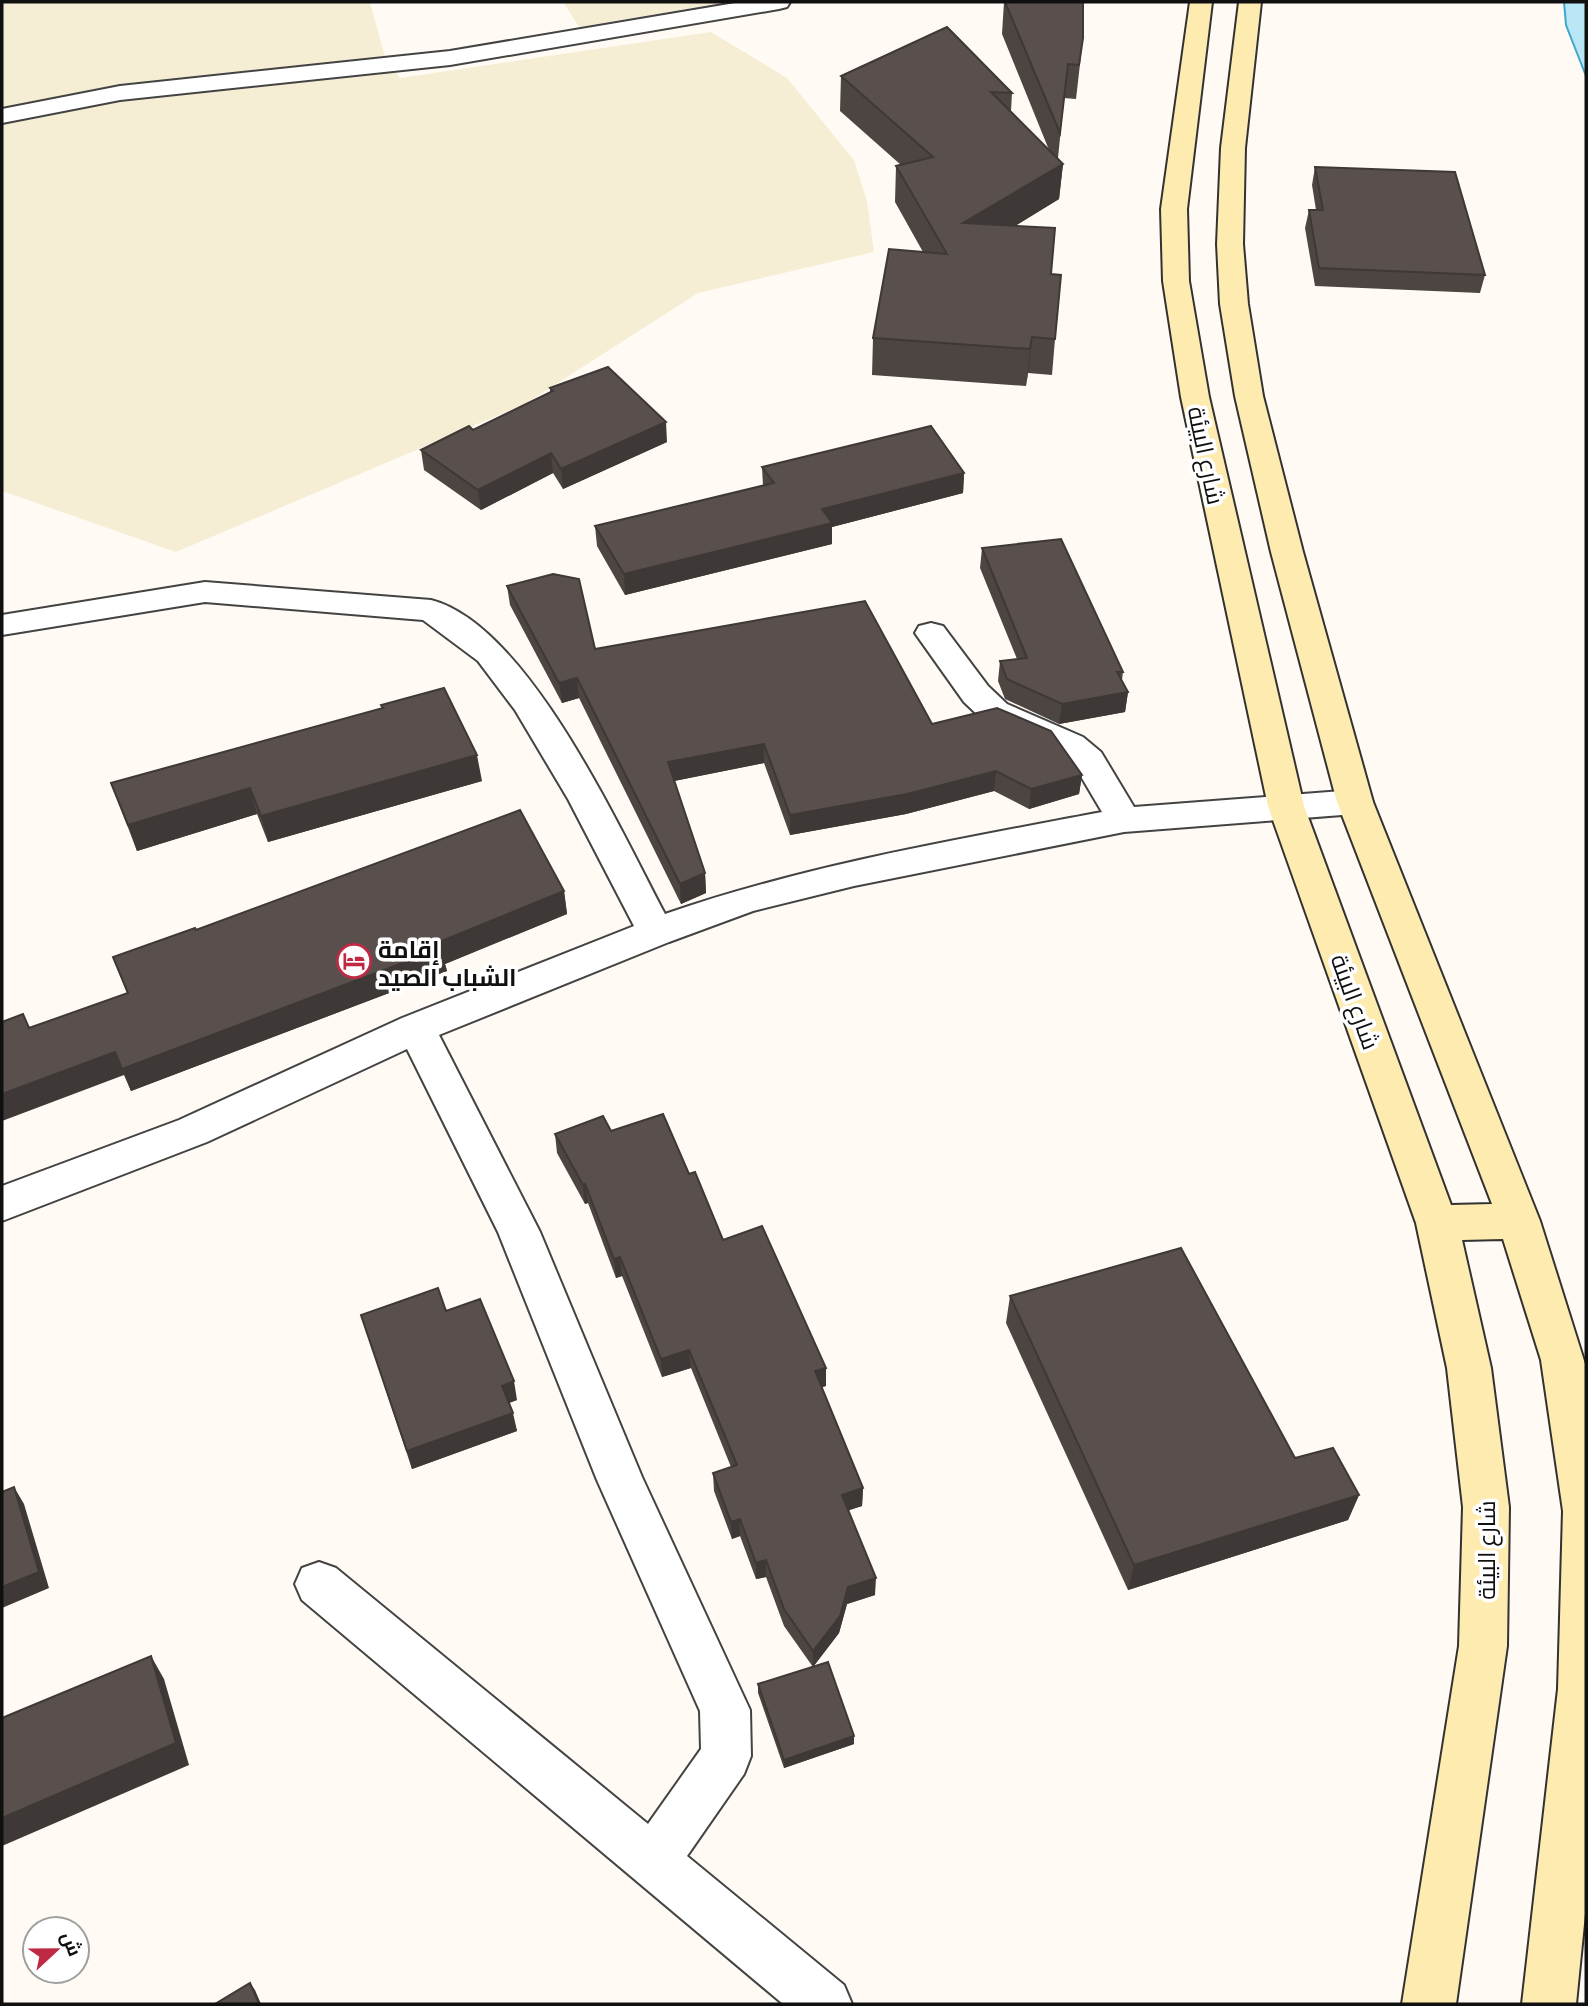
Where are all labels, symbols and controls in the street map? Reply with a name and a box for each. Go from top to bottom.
street label: شارع البيئة [1180,403,1235,507]
place label: إقامة الشباب الصيد [378,930,517,993]
hotel icon: إقامة الشباب الصيد [335,942,373,980]
street label: شارع البيئة [1323,948,1390,1054]
street label: شارع البيئة [1467,1500,1503,1600]
north arrow [21,1915,91,1985]
text: ش [55,1927,90,1960]

